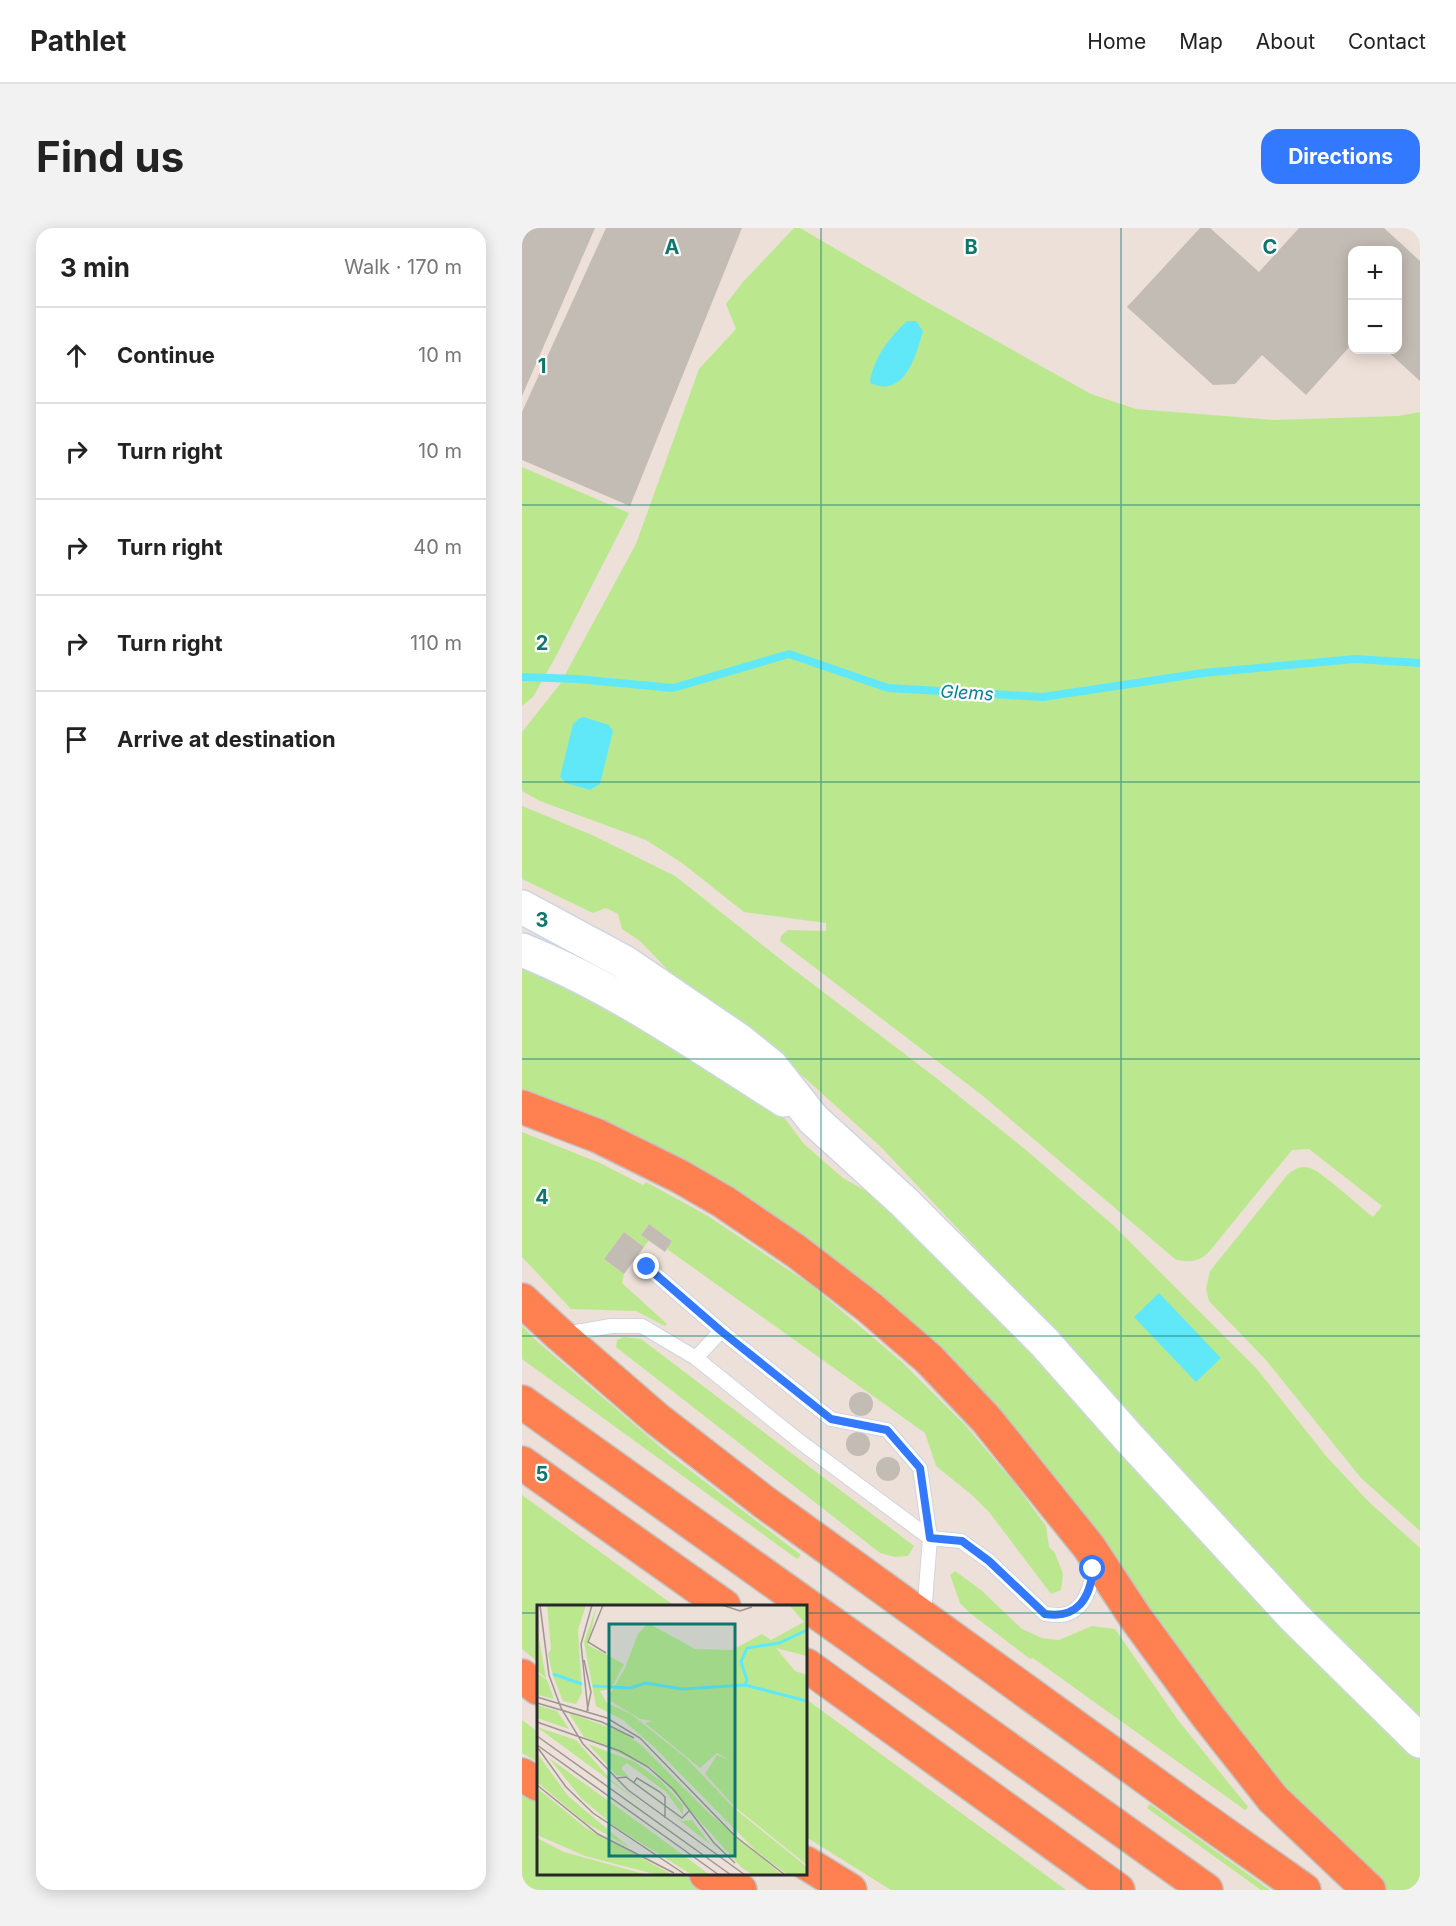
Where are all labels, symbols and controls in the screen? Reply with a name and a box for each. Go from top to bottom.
text: Pathlet [30,24,126,58]
text: Home [1087,29,1146,54]
text: Map [1179,29,1223,54]
text: About [1256,29,1315,54]
text: Contact [1348,29,1426,54]
button: Directions [1261,129,1420,184]
text: Find us [36,131,184,182]
text: A [665,235,680,259]
text: B [964,235,978,259]
text: C [1263,235,1277,259]
map controls [1348,246,1402,354]
button: + [1348,246,1402,300]
text: 3 min [60,252,130,283]
text: Walk · 170 m [344,255,462,279]
button: − [1348,300,1402,354]
icon: ahead [60,339,93,372]
text: Continue [117,342,215,368]
text: 10 m [418,343,462,367]
text: 1 [538,354,546,378]
icon: right [60,435,93,468]
text: Turn right [117,438,223,464]
text: 10 m [418,439,462,463]
icon: right [60,531,93,564]
text: Turn right [117,534,223,560]
text: 40 m [413,535,462,559]
icon: right [60,627,93,660]
text: Turn right [117,630,223,656]
text: 110 m [410,631,462,655]
text: 2 [536,631,548,655]
water label: Glems [940,681,994,704]
icon: arrive [60,723,93,756]
text: Arrive at destination [117,726,336,752]
text: 3 [536,908,548,932]
text: 4 [535,1185,549,1209]
route end [633,1253,659,1279]
text: 5 [536,1462,548,1486]
route start [1079,1555,1105,1581]
inset map [537,1605,807,1875]

